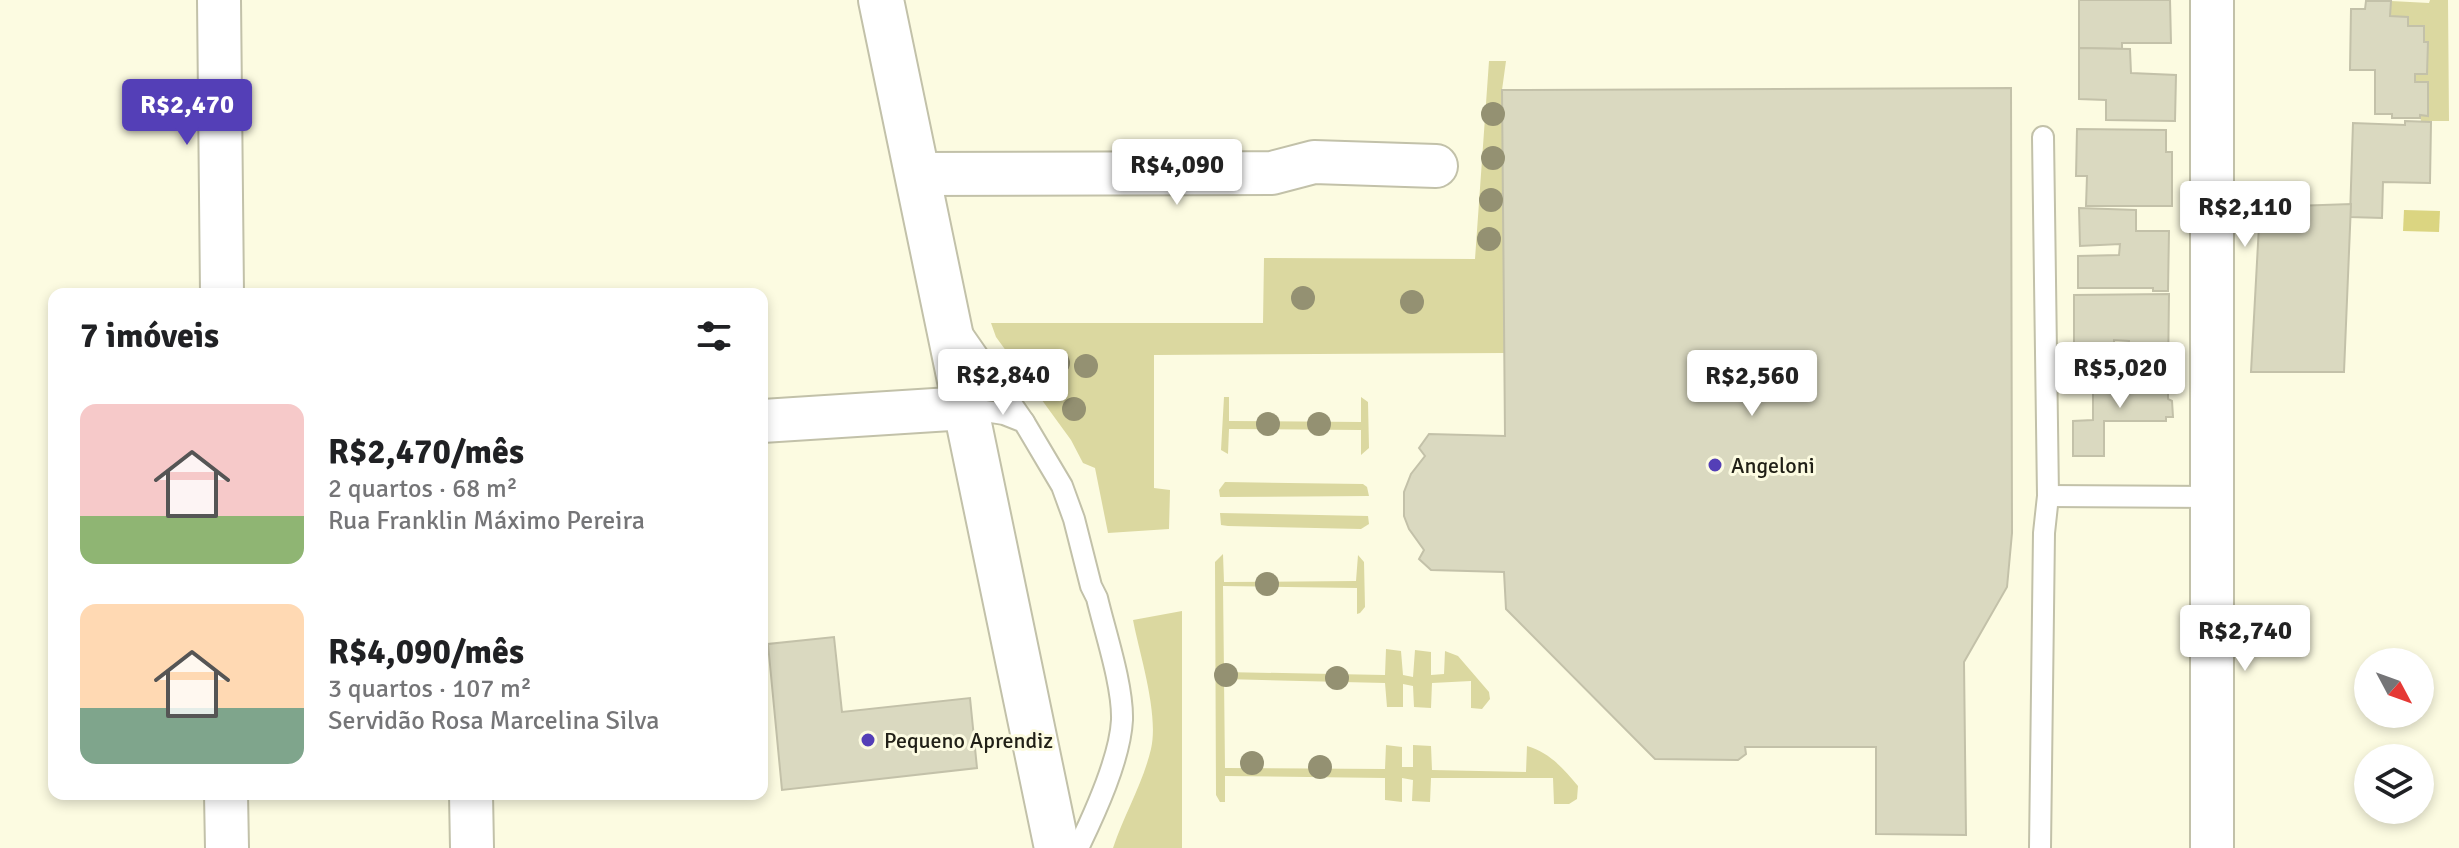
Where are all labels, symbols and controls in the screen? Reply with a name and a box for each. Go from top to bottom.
pin: R$2,470 [113,79,261,147]
text: R$2,470 [140,89,234,121]
pin: R$4,090 [1103,139,1251,207]
text: R$4,090 [1130,149,1224,181]
pin: R$2,110 [2171,181,2319,249]
text: R$2,110 [2198,191,2292,223]
icon: filters [692,314,736,358]
text: 7 imóveis [80,315,219,357]
pin: R$5,020 [2046,342,2194,410]
pin: R$2,840 [929,349,1077,417]
pin: R$2,560 [1678,350,1826,418]
text: R$5,020 [2073,352,2167,384]
text: R$2,840 [956,359,1050,391]
text: R$2,560 [1705,360,1799,392]
text: R$2,470/mês [328,431,524,473]
icon: home [144,436,240,532]
place label: Angeloni [1731,452,1815,479]
marker: Angeloni [1706,456,1724,474]
text: 2 quartos · 68 m² [328,473,518,505]
text: Rua Franklin Máximo Pereira [328,505,645,537]
pin: R$2,740 [2171,605,2319,673]
text: R$2,740 [2198,615,2292,647]
text: R$4,090/mês [328,631,524,673]
icon: home [144,636,240,732]
north arrow [2354,648,2434,728]
map controls [2354,648,2434,824]
text: 3 quartos · 107 m² [328,673,532,705]
text: Servidão Rosa Marcelina Silva [328,705,659,737]
place label: Pequeno Aprendiz [884,727,1053,754]
marker: Pequeno Aprendiz [859,731,877,749]
button: layers [2354,744,2434,824]

